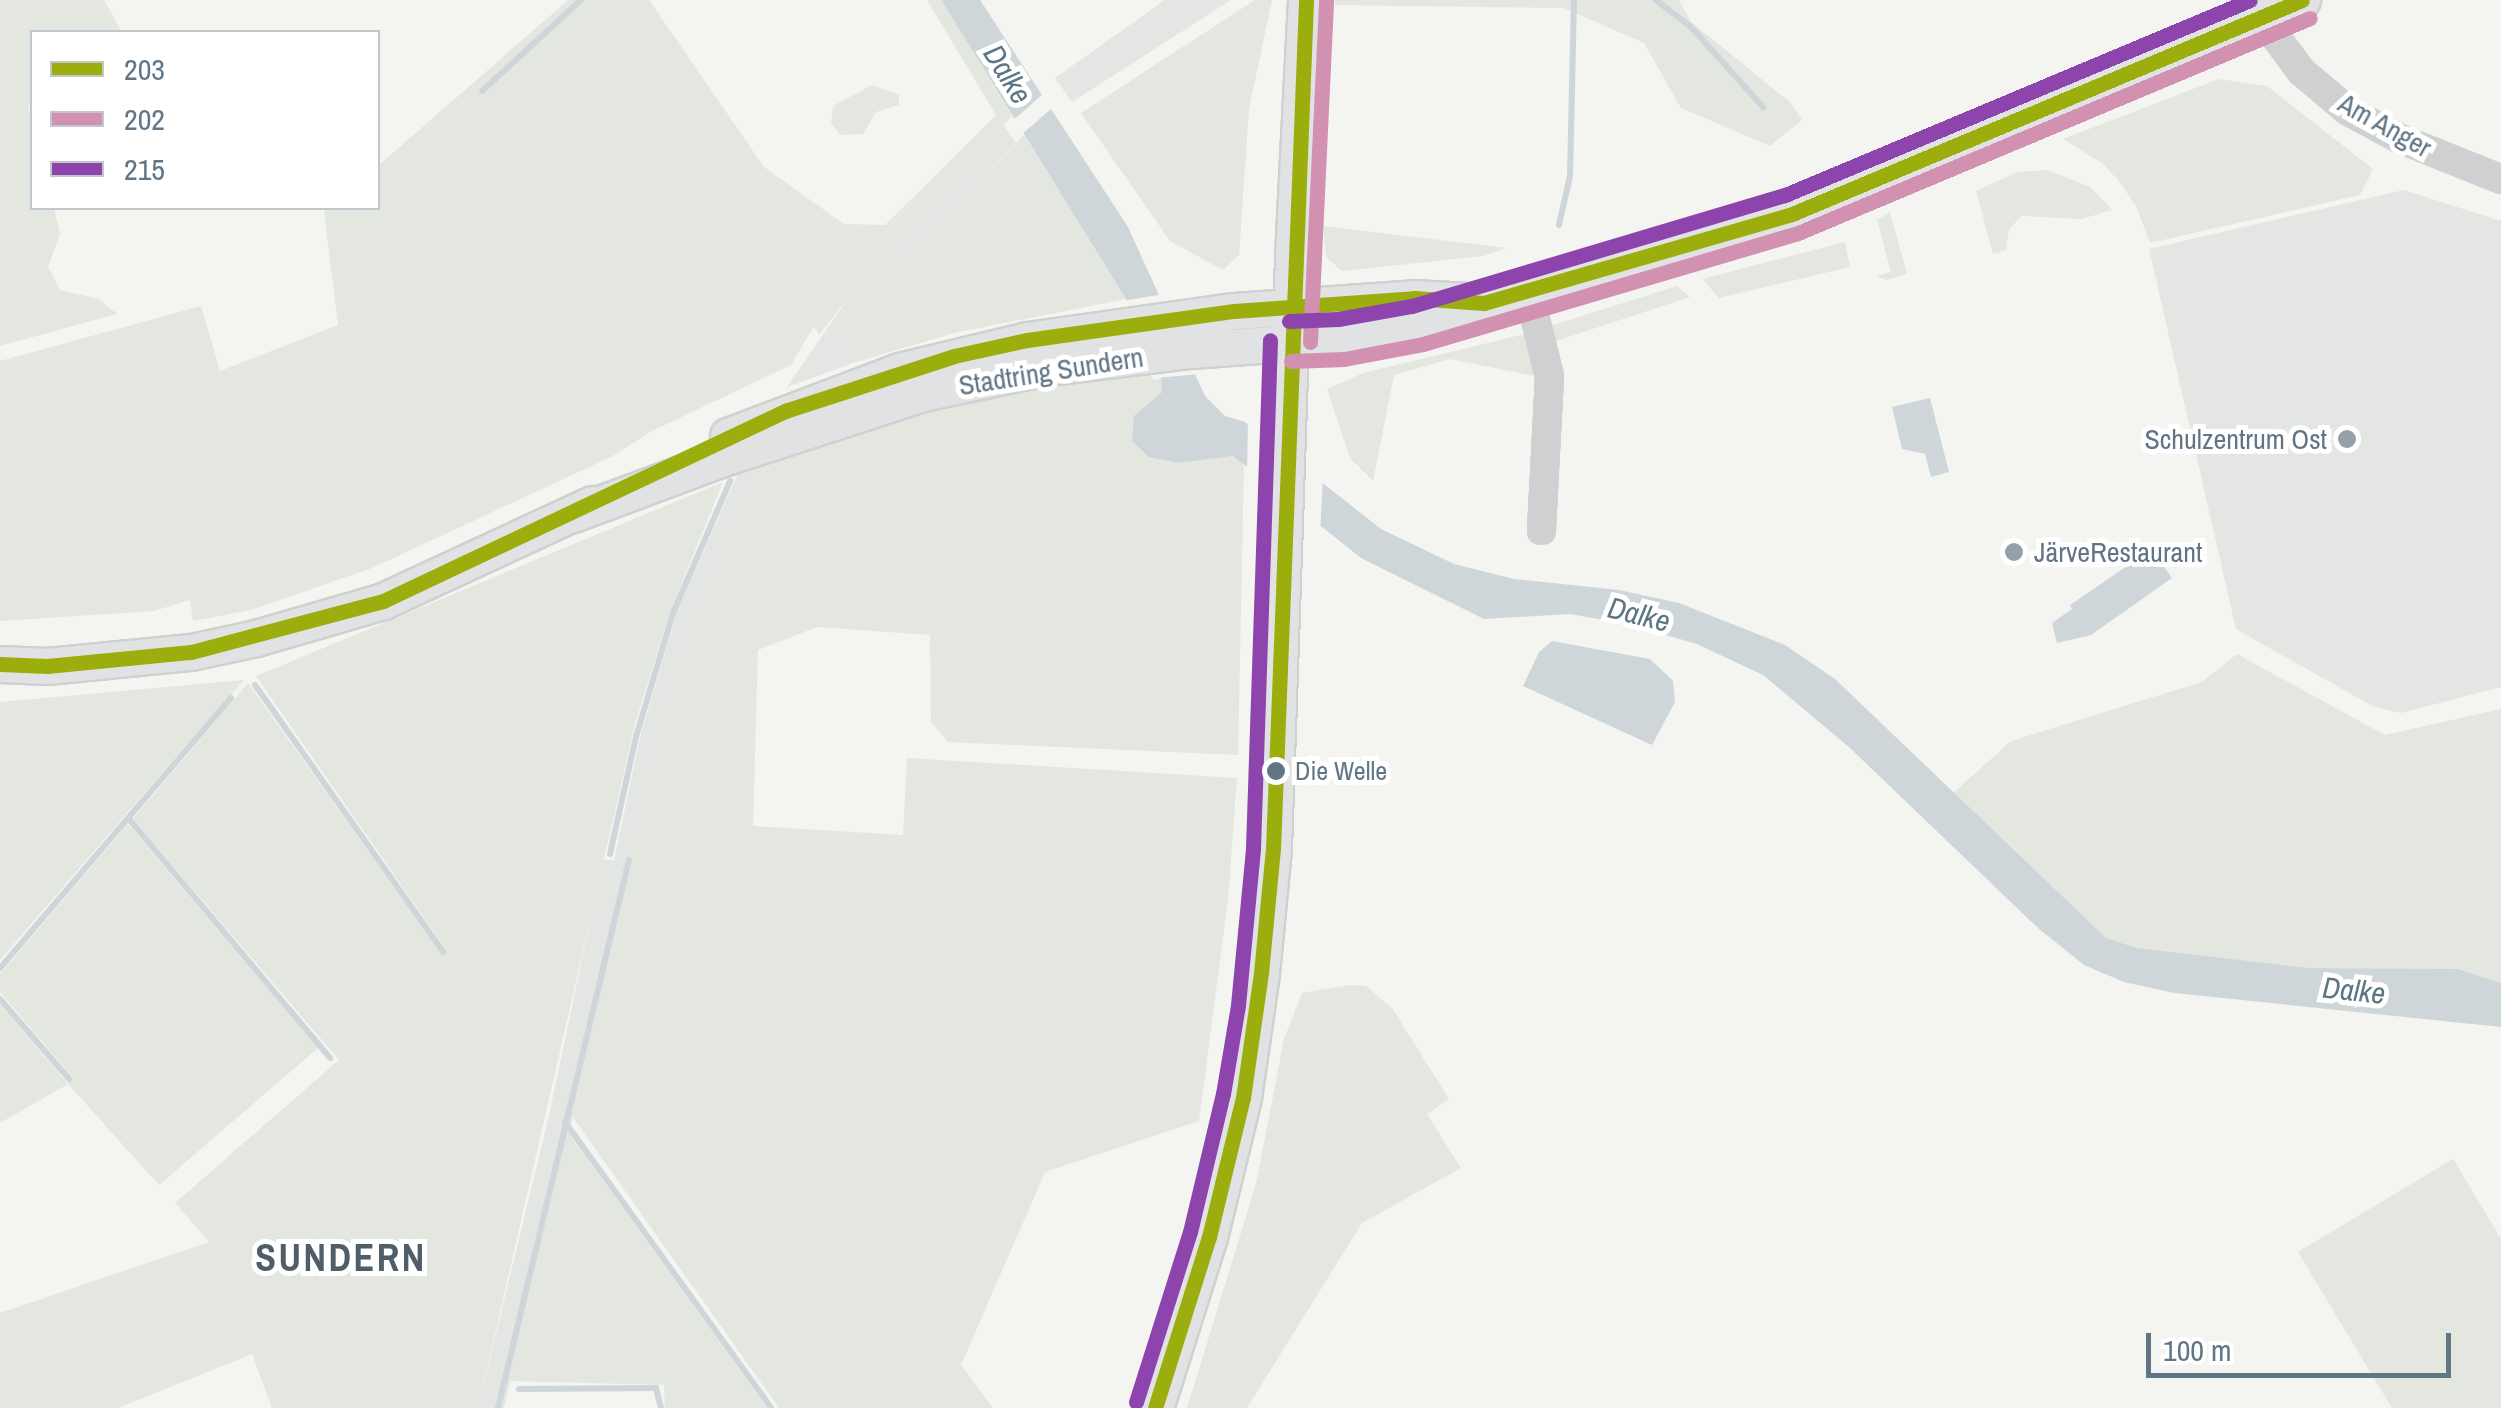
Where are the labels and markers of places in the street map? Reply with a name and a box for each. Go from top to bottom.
place label: Schulzentrum Ost [2145,422,2327,456]
marker: Schulzentrum Ost [2336,428,2358,450]
place label: JärveRestaurant [2034,535,2202,569]
marker: JärveRestaurant [2003,541,2025,563]
place label: Die Welle [1295,755,1387,787]
marker: Die Welle [1266,761,1286,781]

